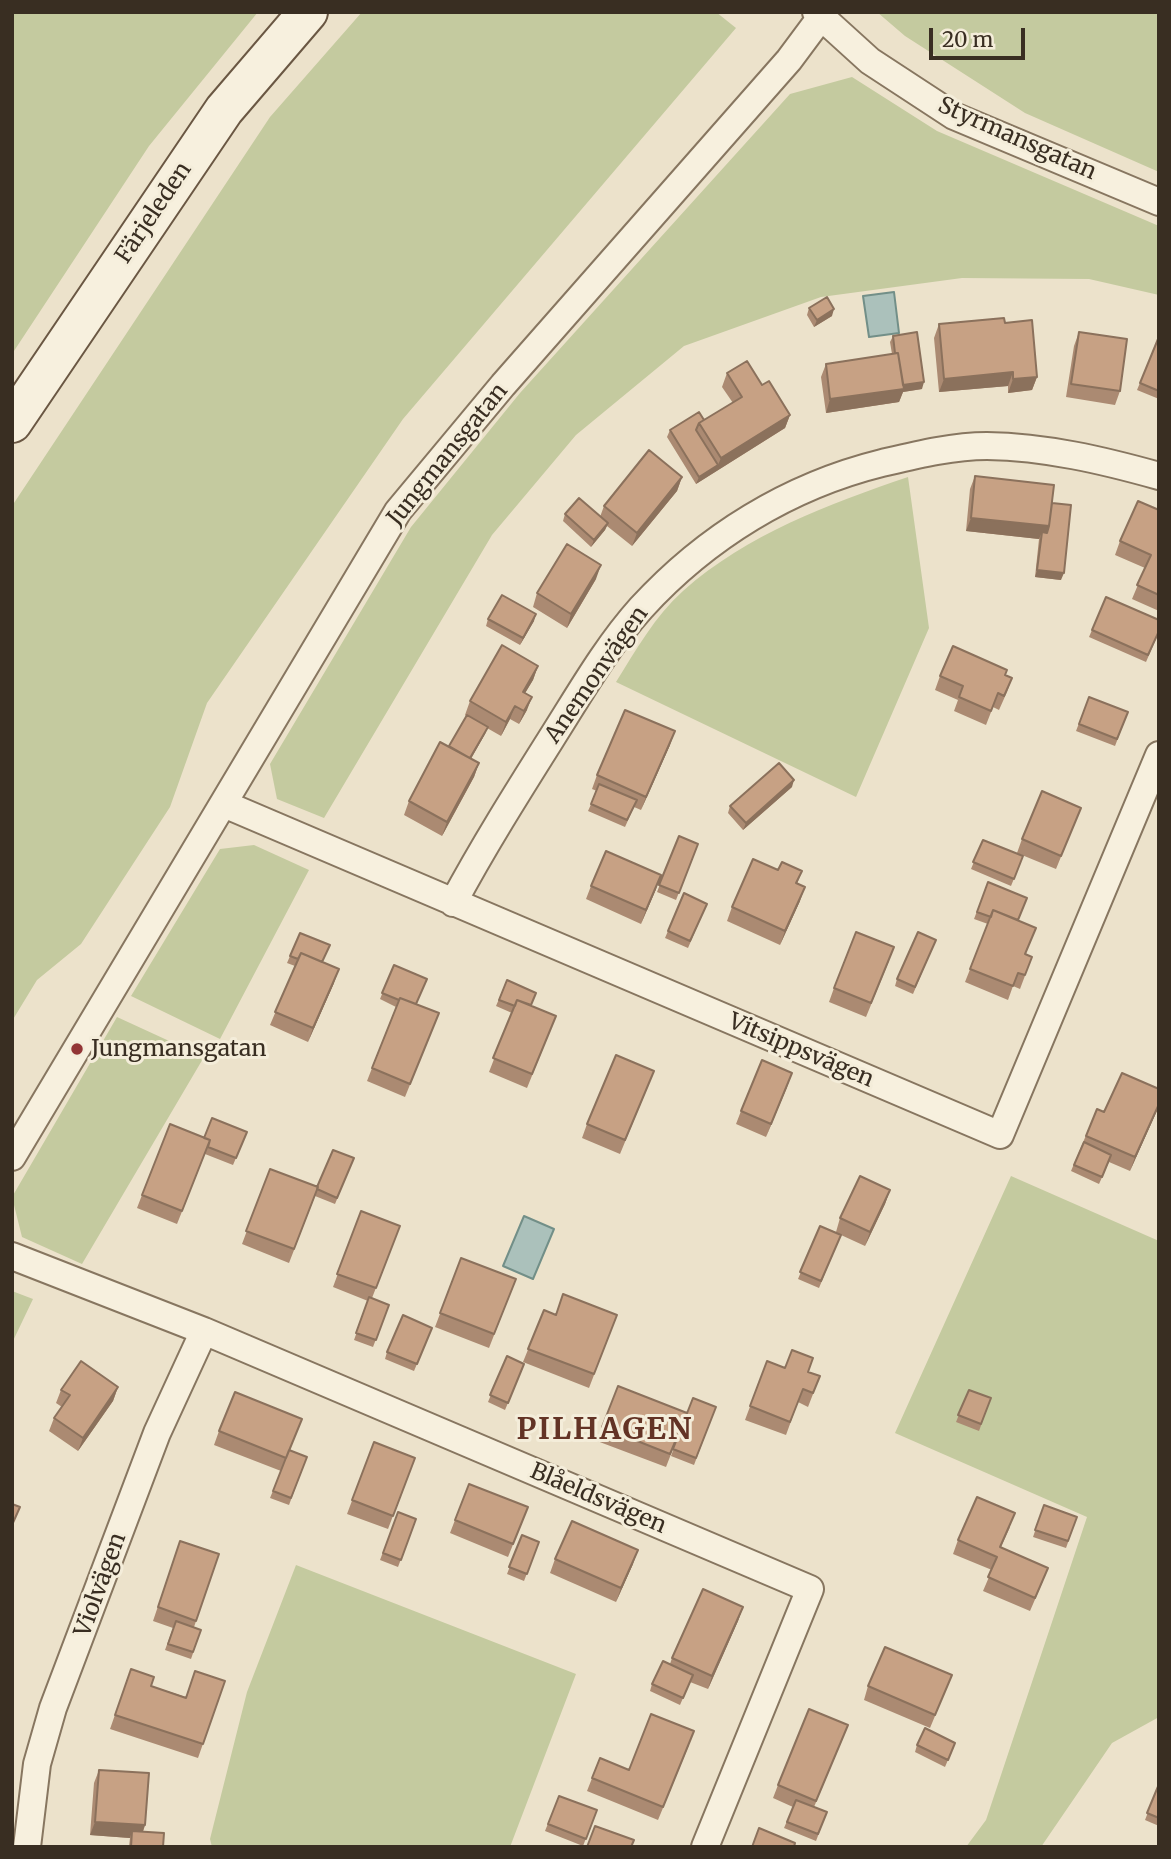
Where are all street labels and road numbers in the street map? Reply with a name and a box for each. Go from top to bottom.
street label: Styrmansgatan [934,92,1100,186]
street label: Färjeleden [110,157,198,269]
street label: Jungmansgatan [382,378,514,532]
street label: Anemonvägen [540,601,654,749]
street label: Vitsippsvägen [724,1008,878,1094]
street label: Blåeldsvägen [526,1458,670,1540]
street label: Violvägen [69,1529,133,1641]

